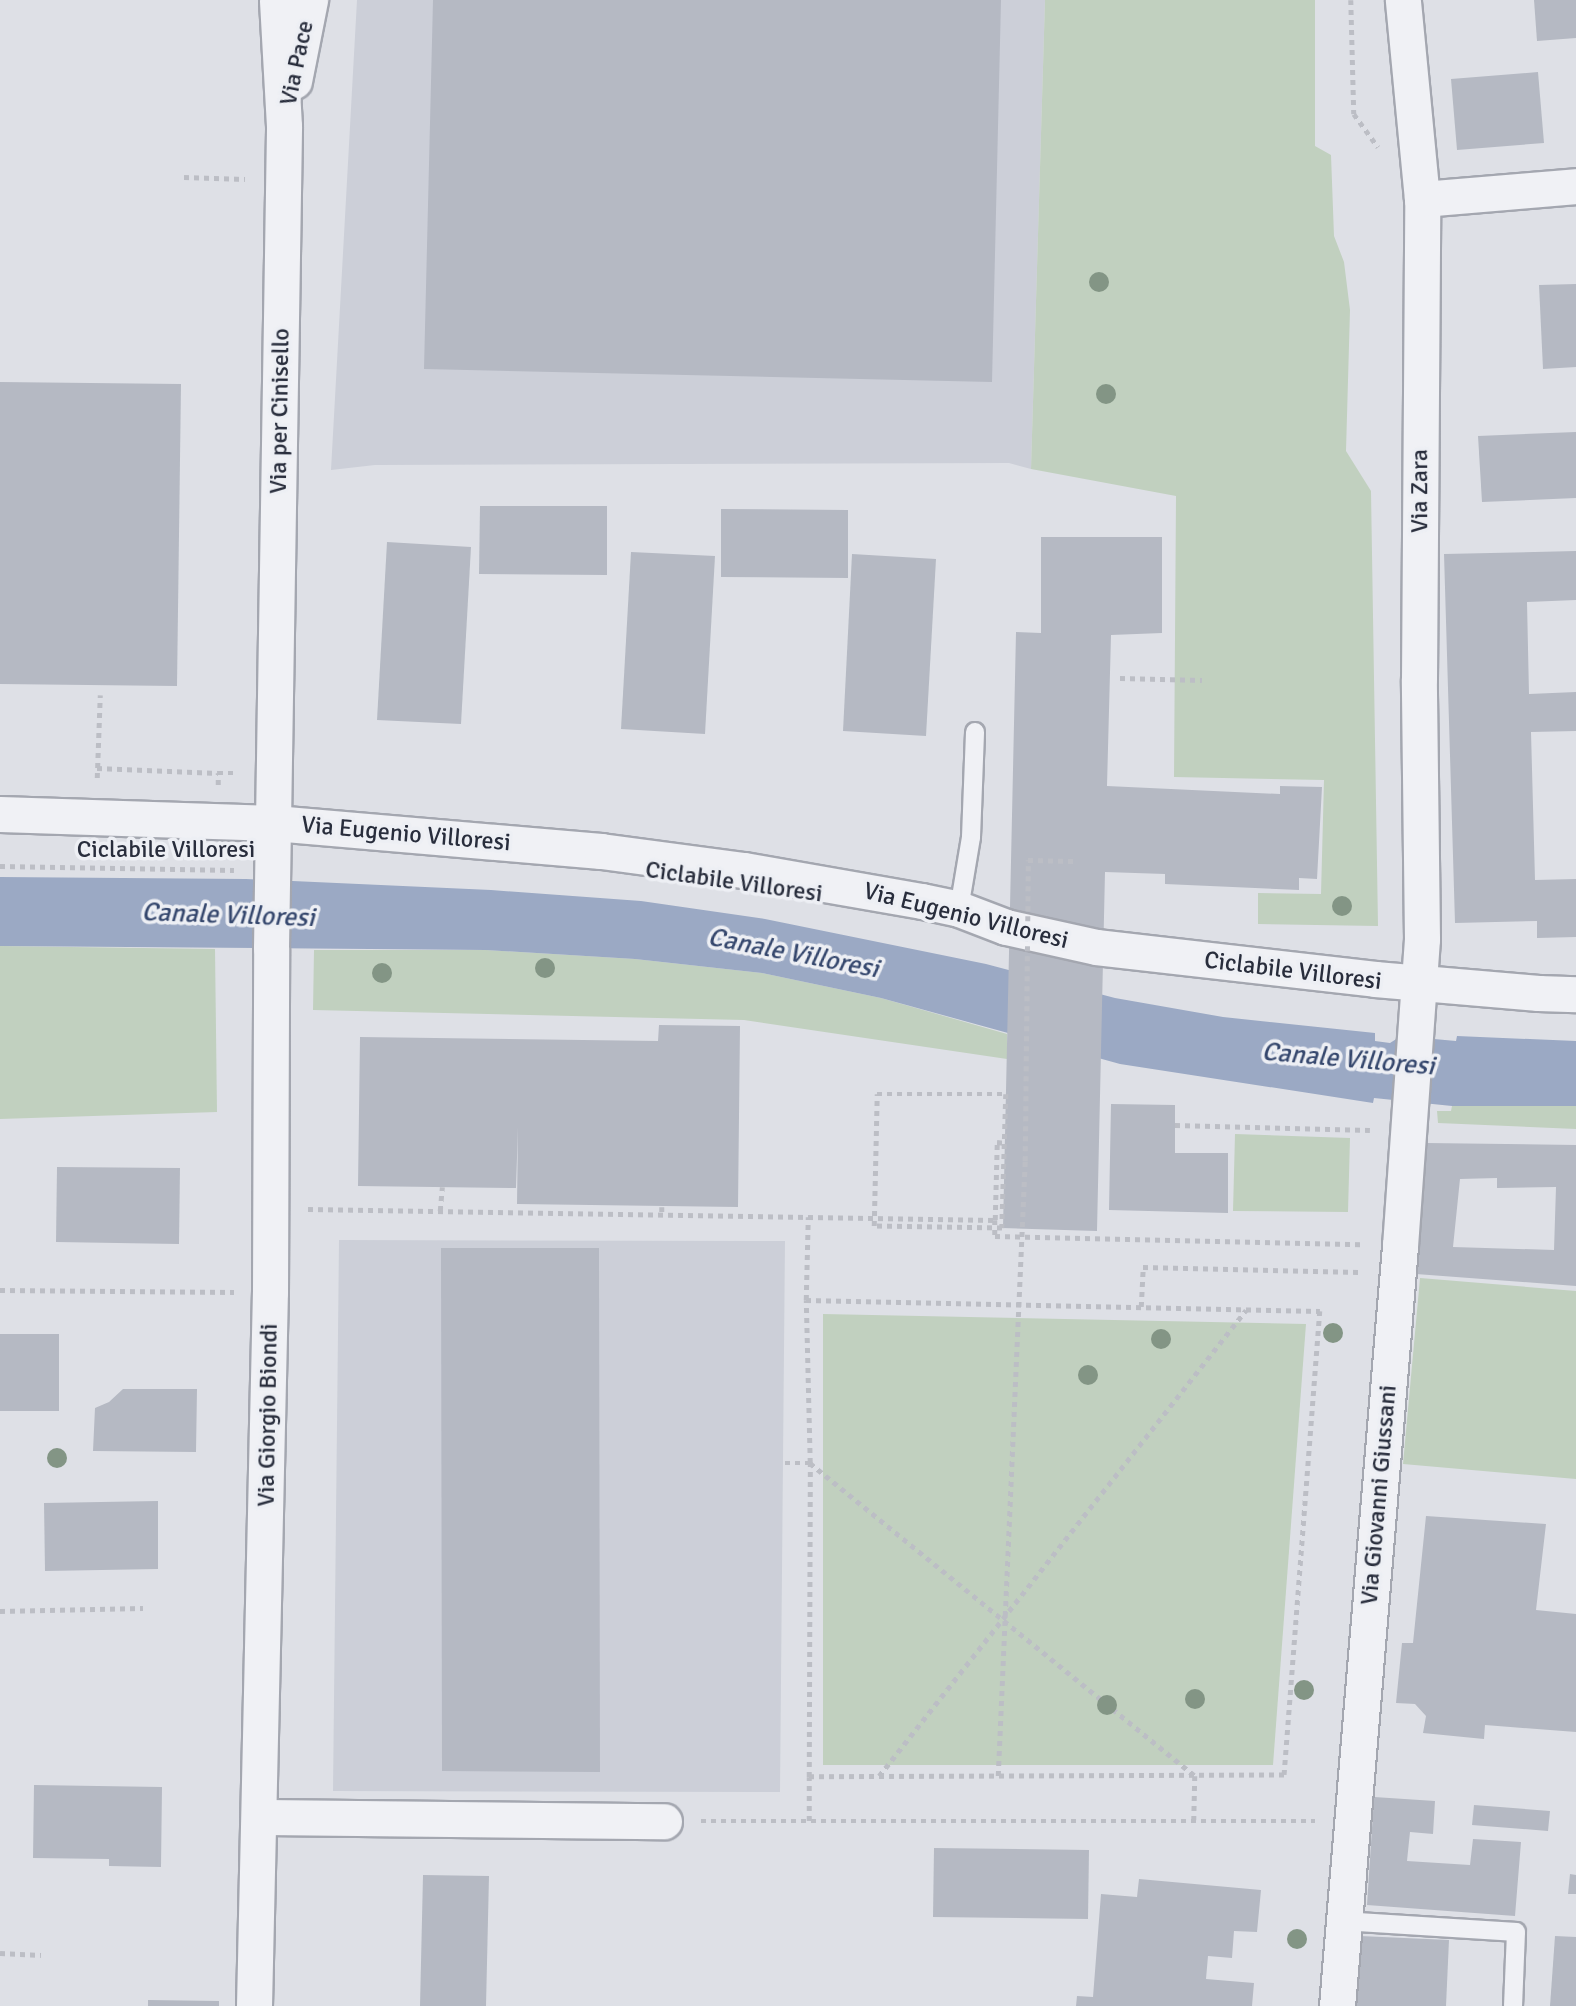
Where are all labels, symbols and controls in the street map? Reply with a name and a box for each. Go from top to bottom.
street label: Via Pace [274,18,320,108]
street label: Via per Cinisello [264,328,296,494]
street label: Via Zara [1406,449,1434,533]
street label: Via Eugenio Villoresi [300,811,512,857]
street label: Ciclabile Villoresi [77,836,255,864]
street label: Ciclabile Villoresi [644,855,824,909]
street label: Via Eugenio Villoresi [861,877,1071,955]
water label: Canale Villoresi [141,897,315,935]
water label: Canale Villoresi [705,922,881,986]
street label: Ciclabile Villoresi [1203,946,1383,996]
water label: Canale Villoresi [1260,1037,1436,1083]
street label: Via Giorgio Biondi [252,1323,284,1507]
street label: Via Giovanni Giussani [1355,1384,1403,1606]

